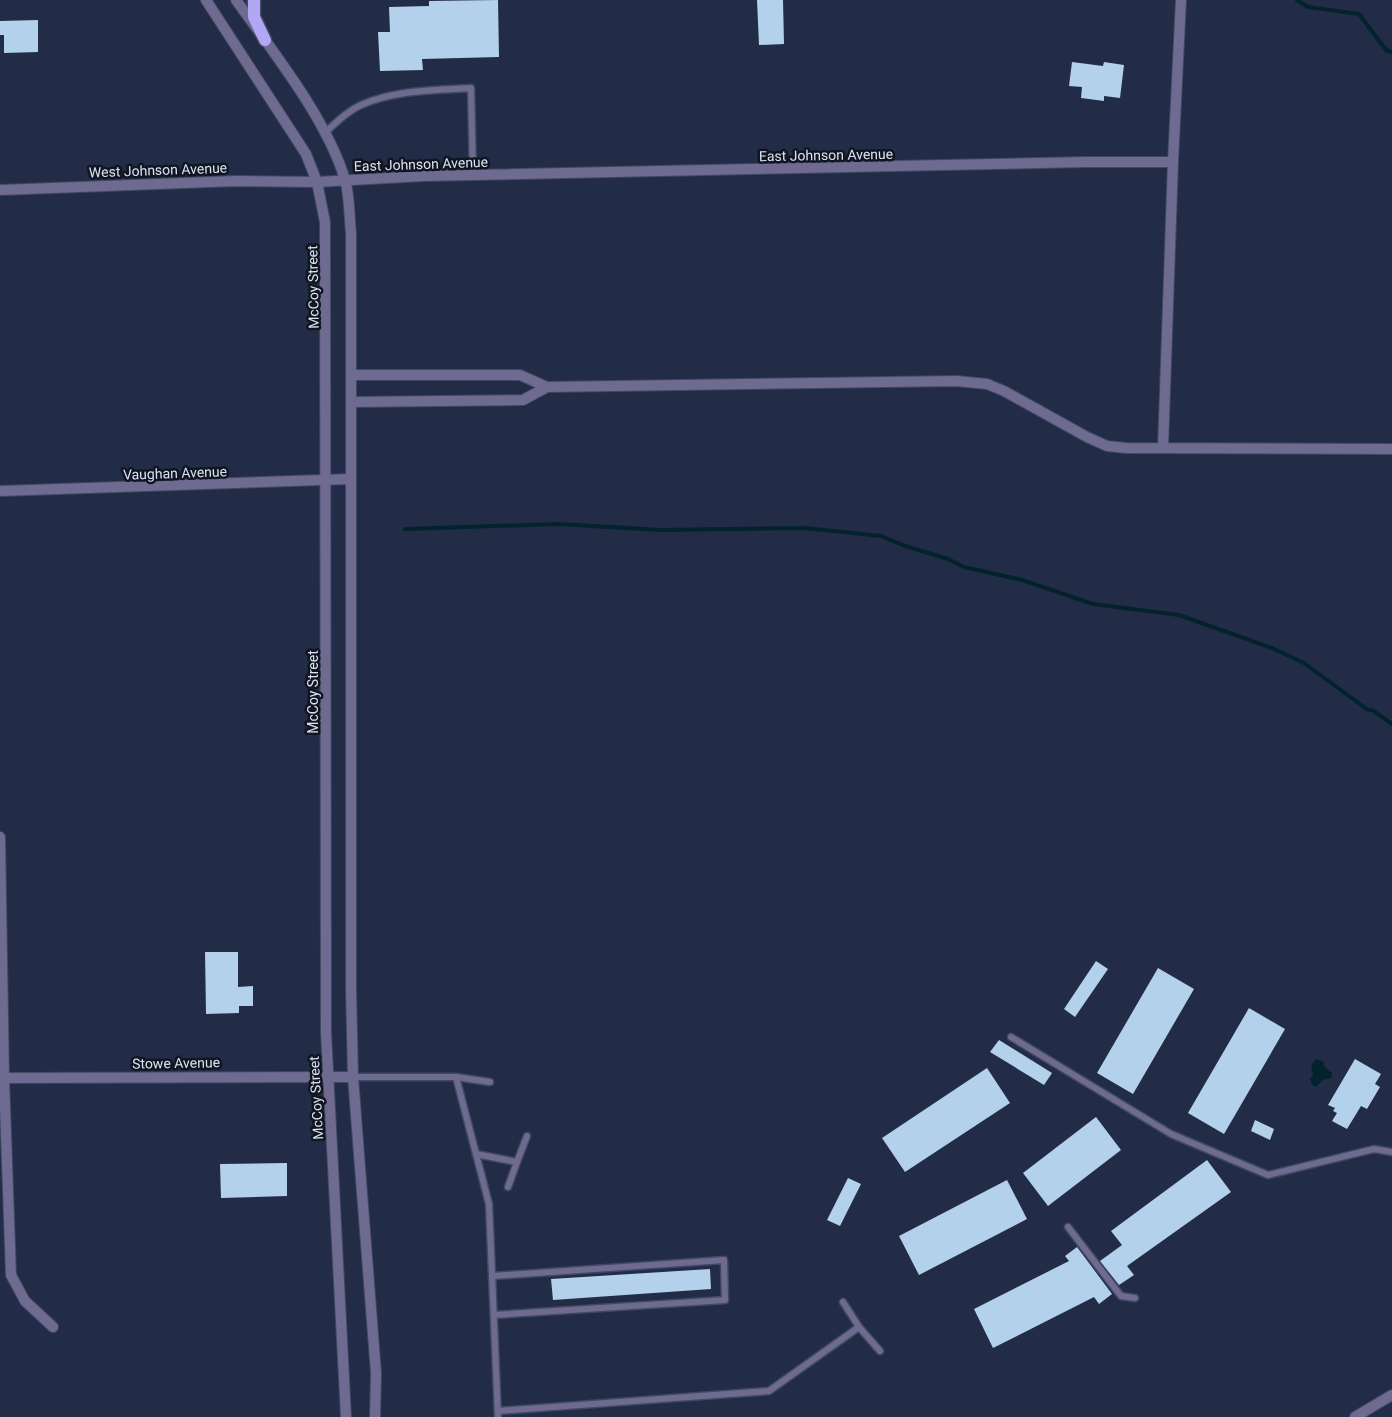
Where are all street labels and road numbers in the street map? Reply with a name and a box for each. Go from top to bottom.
street label: East Johnson Avenue [759,146,893,164]
street label: East Johnson Avenue [354,154,488,174]
street label: West Johnson Avenue [89,160,227,180]
street label: McCoy Street [304,245,322,329]
street label: Vaughan Avenue [123,463,227,483]
street label: McCoy Street [305,650,321,734]
street label: Stowe Avenue [132,1054,220,1072]
street label: McCoy Street [306,1055,326,1140]

